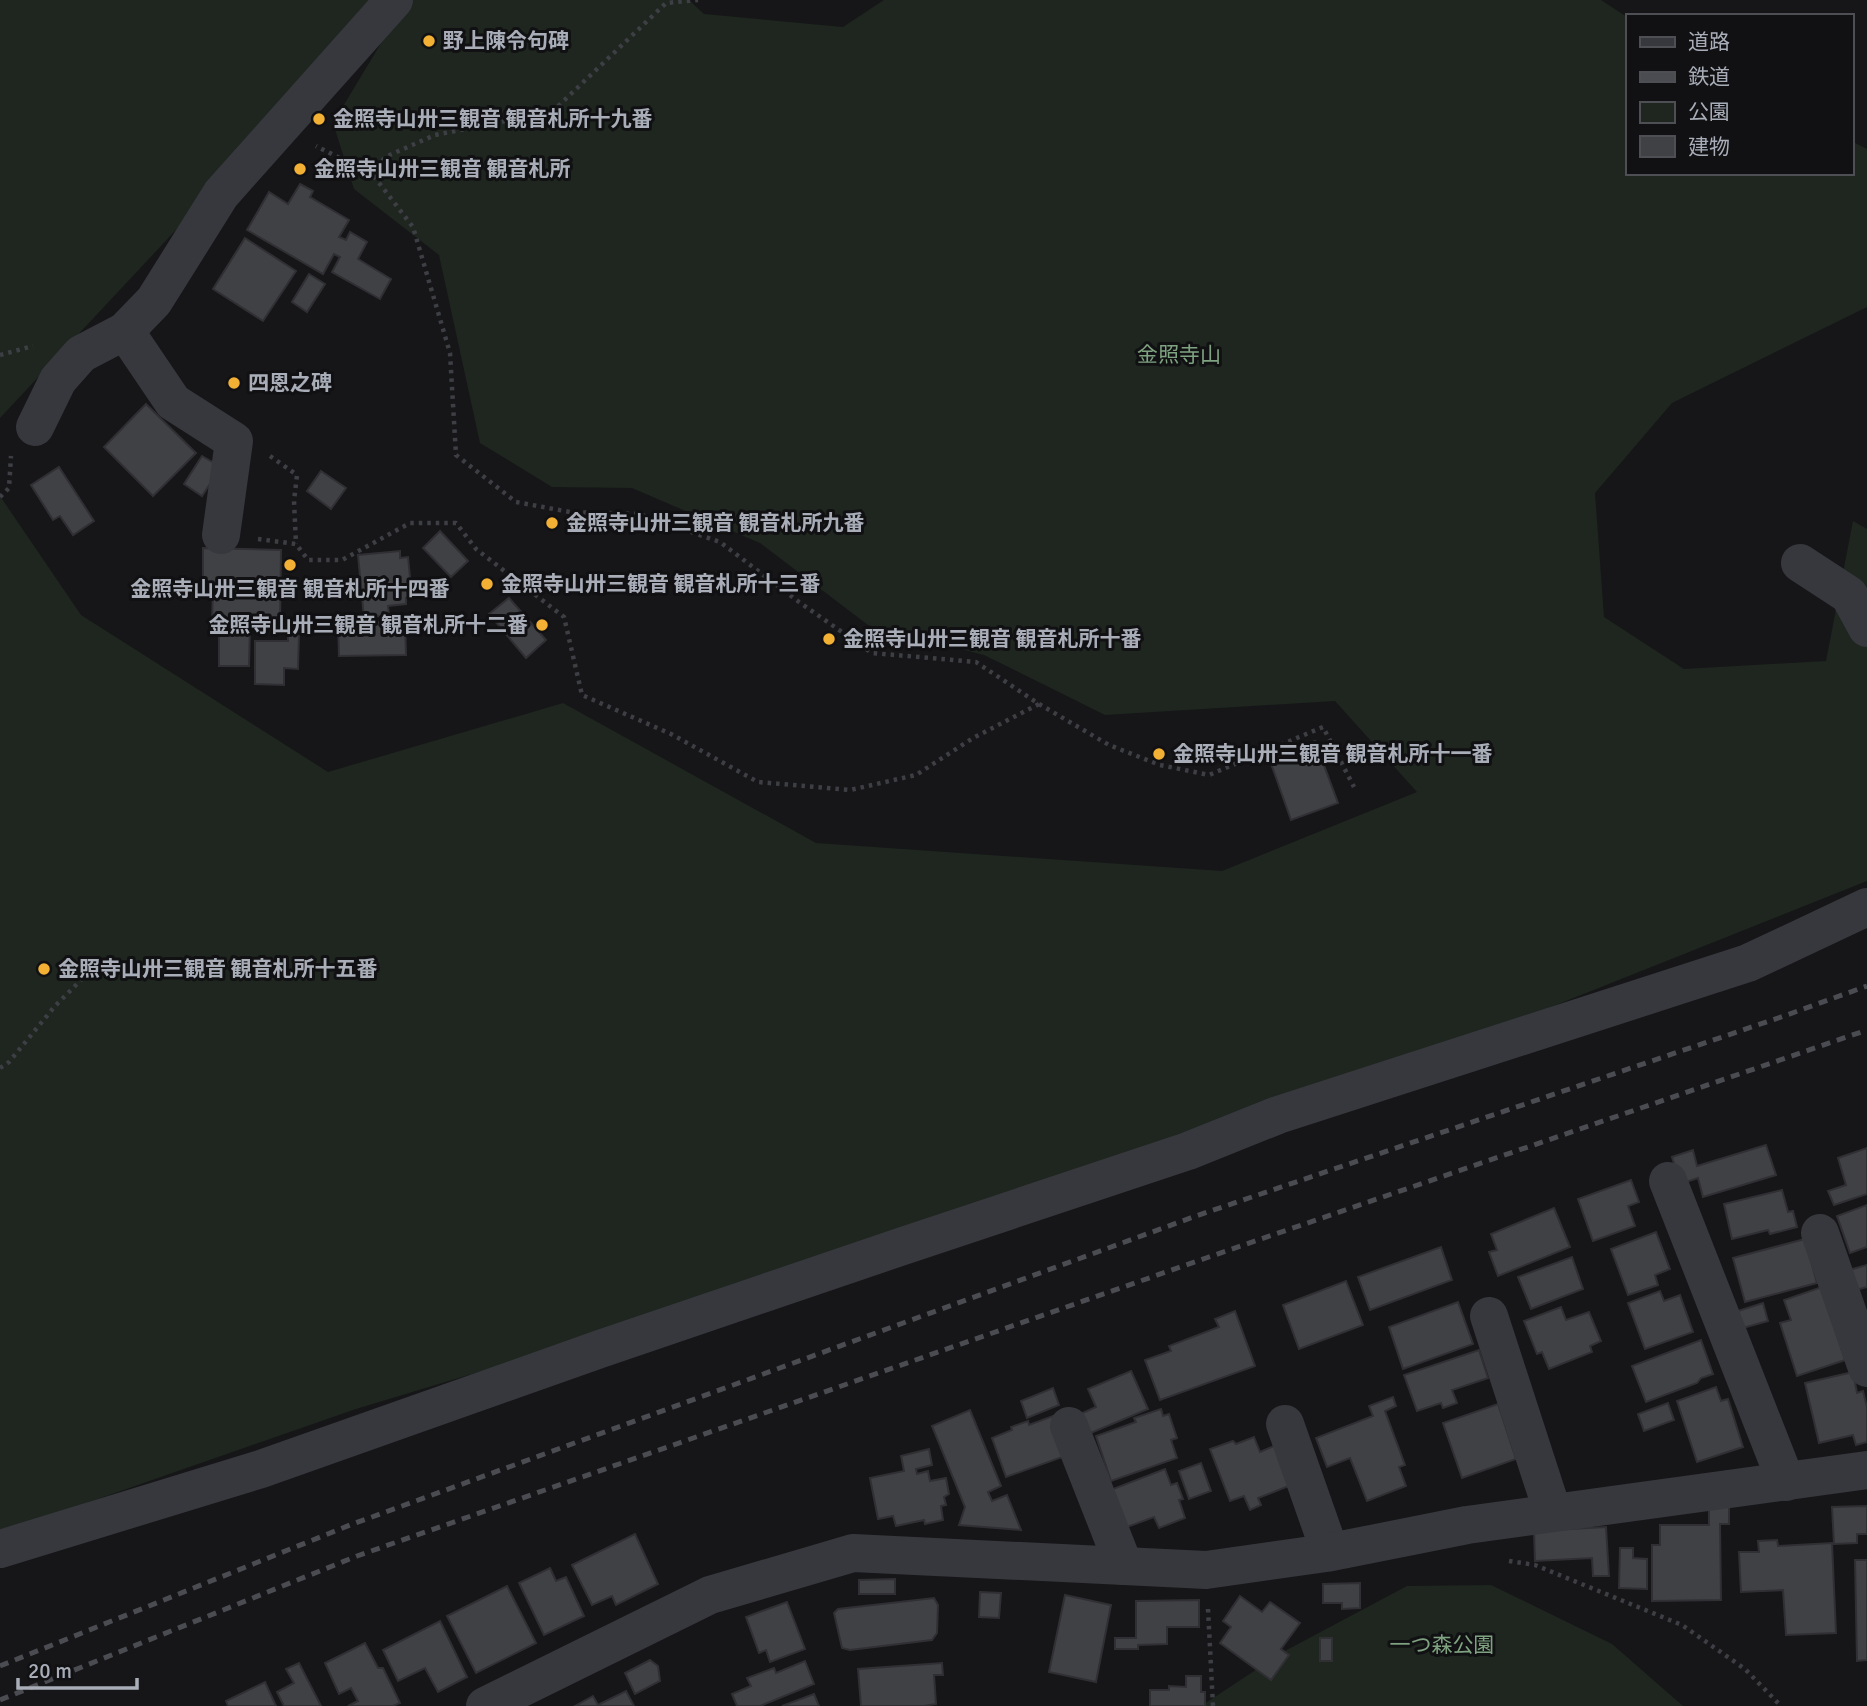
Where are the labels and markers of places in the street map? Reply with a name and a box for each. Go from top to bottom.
place label: 野上陳令句碑 [443,28,569,54]
marker: 野上陳令句碑 [421,33,437,49]
place label: 金照寺山卅三観音 観音札所十九番 [333,106,653,132]
marker: 金照寺山卅三観音 観音札所十九番 [311,111,327,127]
place label: 金照寺山卅三観音 観音札所 [314,156,571,182]
marker: 金照寺山卅三観音 観音札所 [292,161,308,177]
place label: 四恩之碑 [248,370,332,396]
marker: 四恩之碑 [226,375,242,391]
place label: 金照寺山卅三観音 観音札所九番 [566,510,865,536]
marker: 金照寺山卅三観音 観音札所九番 [544,515,560,531]
marker: 金照寺山卅三観音 観音札所十四番 [282,557,298,573]
place label: 金照寺山卅三観音 観音札所十三番 [501,571,821,597]
place label: 金照寺山卅三観音 観音札所十四番 [130,576,450,602]
marker: 金照寺山卅三観音 観音札所十三番 [479,576,495,592]
place label: 金照寺山卅三観音 観音札所十二番 [208,612,528,638]
marker: 金照寺山卅三観音 観音札所十二番 [534,617,550,633]
place label: 金照寺山卅三観音 観音札所十番 [843,626,1142,652]
marker: 金照寺山卅三観音 観音札所十番 [821,631,837,647]
place label: 金照寺山卅三観音 観音札所十一番 [1173,741,1493,767]
marker: 金照寺山卅三観音 観音札所十一番 [1151,746,1167,762]
place label: 金照寺山卅三観音 観音札所十五番 [58,956,378,982]
marker: 金照寺山卅三観音 観音札所十五番 [36,961,52,977]

